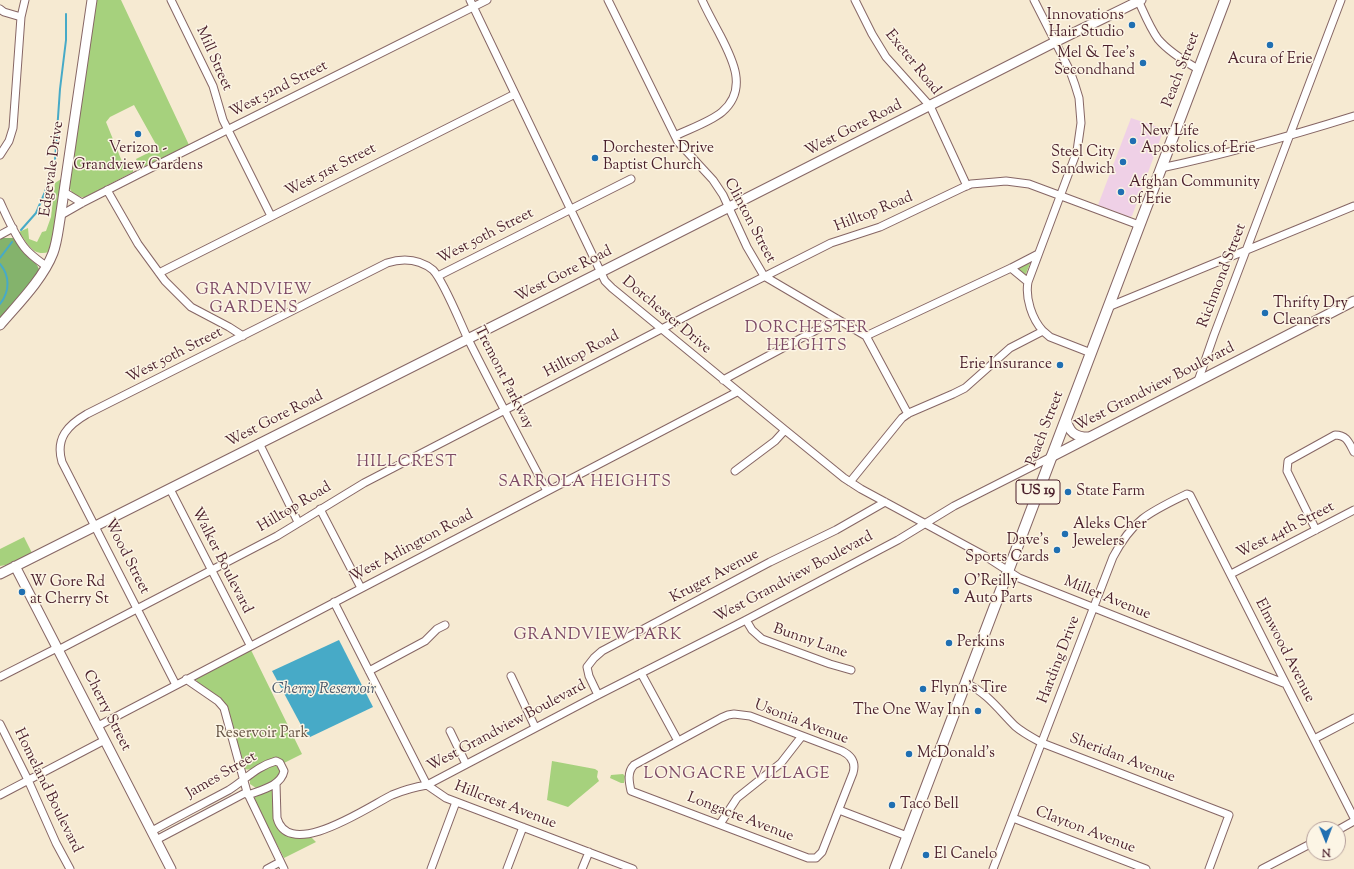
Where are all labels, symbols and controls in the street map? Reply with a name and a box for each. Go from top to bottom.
place label: Innovations Hair Studio [1047,7,1124,42]
marker: Innovations Hair Studio [1127,20,1137,30]
street label: Mill Street [191,24,235,94]
street label: Exeter Road [880,27,944,99]
street label: Peach Street [1159,30,1205,110]
marker: Acura of Erie [1265,40,1275,50]
place label: Mel & Tee's Secondhand [1054,45,1135,80]
place label: Acura of Erie [1227,51,1313,69]
street label: West 52nd Street [227,58,331,122]
marker: Mel & Tee's Secondhand [1138,58,1148,68]
street label: West Gore Road [803,97,905,161]
street label: Edgevale Drive [37,120,69,218]
place label: New Life Apostolics of Erie [1141,123,1255,158]
marker: Verizon - Grandview Gardens [133,129,143,139]
marker: New Life Apostolics of Erie [1128,136,1138,146]
place label: Verizon - Grandview Gardens [73,140,203,175]
street label: West 51st Street [283,140,379,202]
place label: Dorchester Drive Baptist Church [603,140,714,175]
place label: Steel City Sandwich [1051,144,1115,179]
marker: Dorchester Drive Baptist Church [590,153,600,163]
marker: Steel City Sandwich [1118,157,1128,167]
place label: Afghan Community of Erie [1129,174,1260,209]
street label: Clinton Street [719,176,779,266]
marker: Afghan Community of Erie [1116,187,1126,197]
street label: Hilltop Road [832,189,916,237]
street label: West 50th Street [435,205,537,269]
street label: Richmond Street [1195,221,1251,331]
street label: West Gore Road [513,243,615,307]
street label: Dorchester Drive [618,273,714,359]
district label: GRANDVIEW GARDENS [195,281,313,319]
place label: Thrifty Dry Cleaners [1273,295,1348,330]
marker: Thrifty Dry Cleaners [1260,308,1270,318]
district label: DORCHESTER HEIGHTS [745,319,869,357]
street label: West 50th Street [124,324,226,388]
street label: Tremont Parkway [469,324,537,432]
street label: Hilltop Road [541,328,623,382]
street label: West Grandview Boulevard [1072,340,1238,436]
place label: Erie Insurance [960,356,1052,374]
marker: Erie Insurance [1055,360,1065,370]
street label: West Gore Road [224,388,326,452]
street label: Peach Street [1023,389,1069,469]
district label: HILLCREST [356,453,458,473]
district label: SARROLA HEIGHTS [498,473,672,493]
street label: Hilltop Road [255,479,335,537]
road number: US 19 [1016,480,1060,504]
place label: State Farm [1076,483,1145,501]
marker: State Farm [1063,487,1073,497]
street label: West 44th Street [1234,499,1338,563]
street label: Walker Boulevard [187,505,255,617]
street label: West Arlington Road [347,507,477,587]
street label: Wood Street [99,516,153,598]
place label: Aleks Cher Jewelers [1073,516,1147,551]
street label: West Grandview Boulevard [712,528,876,628]
marker: Aleks Cher Jewelers [1060,529,1070,539]
place label: Dave's Sports Cards [965,532,1049,567]
marker: Dave's Sports Cards [1052,545,1062,555]
street label: Kruger Avenue [668,546,762,608]
place label: O'Reilly Auto Parts [964,573,1032,608]
street label: Miller Avenue [1061,573,1153,625]
place label: W Gore Rd at Cherry St [30,574,109,609]
marker: O'Reilly Auto Parts [951,586,961,596]
marker: W Gore Rd at Cherry St [17,587,27,597]
street label: Elmwood Avenue [1250,596,1318,706]
street label: Harding Drive [1035,614,1085,706]
street label: Bunny Lane [770,621,850,663]
district label: GRANDVIEW PARK [513,626,683,646]
place label: Perkins [957,634,1005,652]
marker: Perkins [944,638,954,648]
street label: Cherry Street [78,668,134,754]
street label: West Grandview Boulevard [425,677,589,777]
water label: Cherry Reservoir [272,680,376,700]
place label: Flynn's Tire [931,680,1007,698]
marker: Flynn's Tire [918,684,928,694]
street label: Usonia Avenue [751,697,851,749]
place label: The One Way Inn [853,702,970,720]
marker: The One Way Inn [973,706,983,716]
park label: Reservoir Park [215,725,309,743]
street label: Homeland Boulevard [9,726,85,856]
street label: Sheridan Avenue [1067,731,1177,787]
place label: McDonald's [917,745,995,763]
street label: James Street [184,749,260,803]
marker: McDonald's [904,749,914,759]
district label: LONGACRE VILLAGE [643,765,831,785]
street label: Hillcrest Avenue [451,778,559,834]
street label: Longacre Avenue [684,789,796,847]
place label: Taco Bell [900,796,959,814]
marker: Taco Bell [887,800,897,810]
street label: Clayton Avenue [1032,804,1138,858]
north arrow [1306,821,1346,861]
text: N [1322,844,1331,860]
place label: El Canelo [934,846,997,864]
marker: El Canelo [921,850,931,860]

